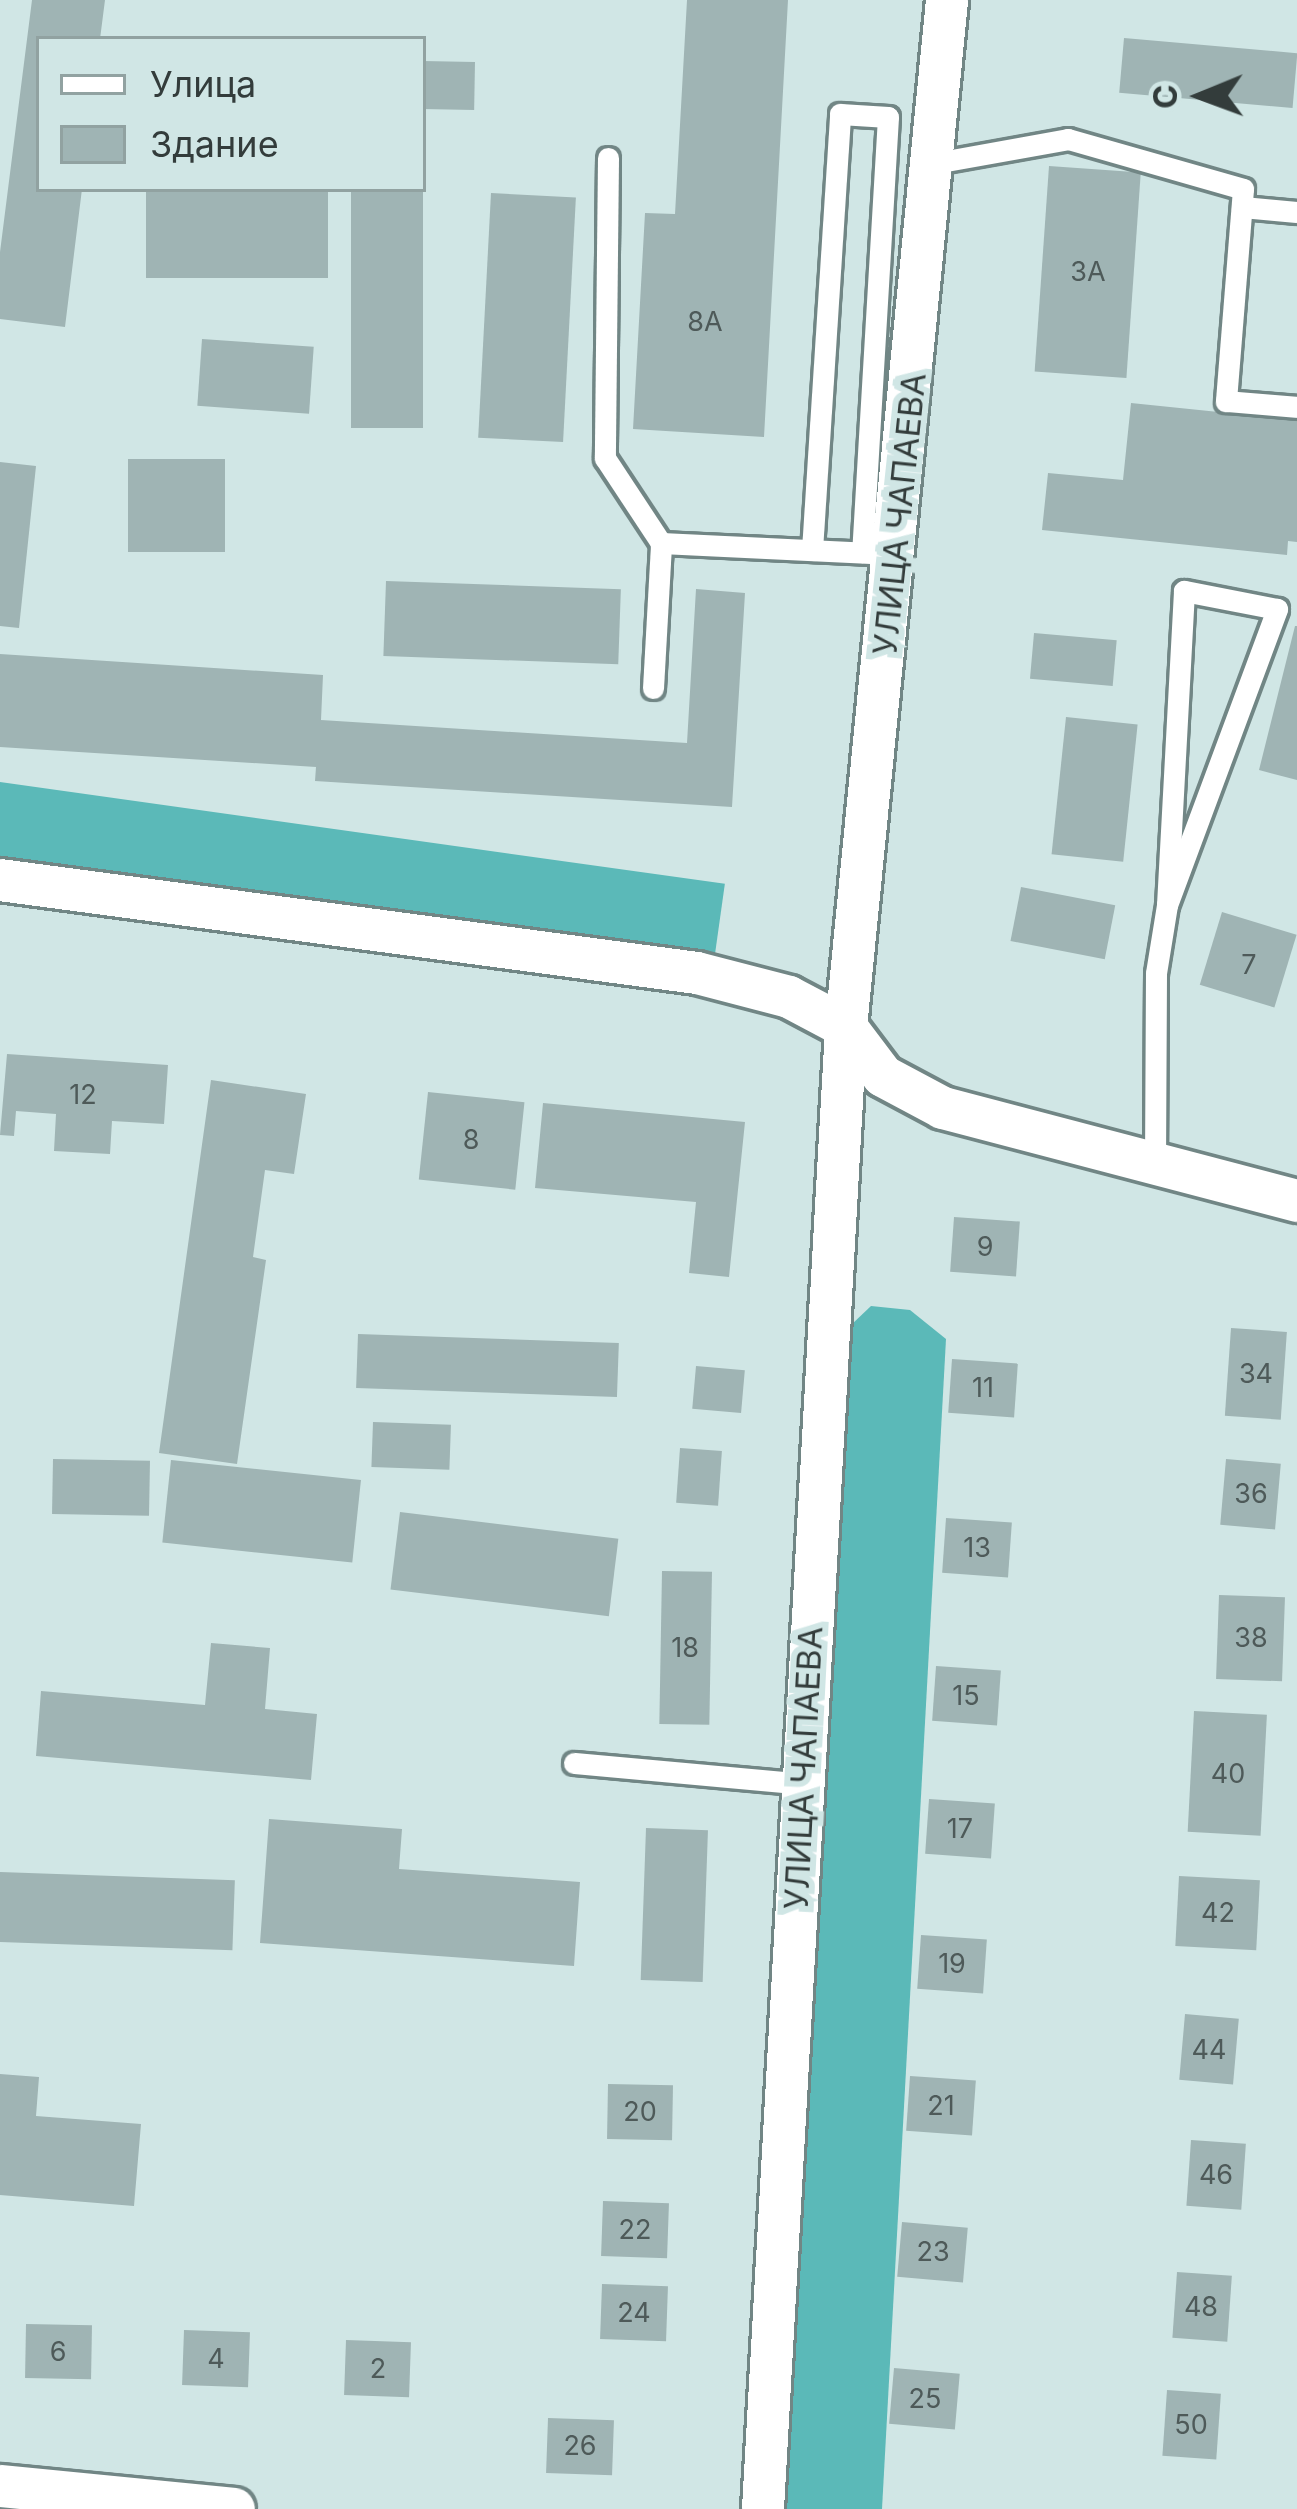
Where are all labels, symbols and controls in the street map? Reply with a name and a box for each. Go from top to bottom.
legend [36,36,426,192]
north arrow [1141,36,1261,156]
text: Улица [150,62,256,106]
text: С [1145,84,1185,109]
text: Здание [150,122,279,166]
house number: 3А [1070,256,1106,288]
house number: 8А [687,306,723,338]
street label: УЛИЦА ЧАПАЕВА [865,371,935,657]
house number: 7 [1241,949,1257,981]
house number: 12 [69,1079,97,1111]
house number: 8 [463,1124,479,1156]
house number: 9 [977,1231,993,1263]
house number: 34 [1239,1358,1273,1390]
house number: 11 [972,1372,994,1404]
house number: 36 [1234,1478,1268,1510]
house number: 13 [963,1532,991,1564]
house number: 38 [1234,1622,1268,1654]
street label: УЛИЦА ЧАПАЕВА [777,1625,831,1911]
house number: 18 [671,1632,699,1664]
house number: 15 [952,1680,980,1712]
house number: 40 [1211,1758,1245,1790]
house number: 17 [947,1813,973,1845]
house number: 42 [1201,1897,1235,1929]
house number: 19 [938,1948,966,1980]
house number: 44 [1192,2034,1226,2066]
house number: 21 [927,2090,955,2122]
house number: 20 [623,2096,657,2128]
house number: 46 [1199,2159,1233,2191]
house number: 22 [619,2214,651,2246]
house number: 23 [916,2236,950,2268]
house number: 48 [1184,2291,1218,2323]
house number: 24 [617,2297,651,2329]
house number: 6 [50,2336,66,2368]
house number: 4 [207,2343,225,2375]
house number: 2 [370,2353,386,2385]
house number: 25 [909,2383,941,2415]
house number: 50 [1174,2409,1208,2441]
house number: 26 [563,2430,597,2462]

